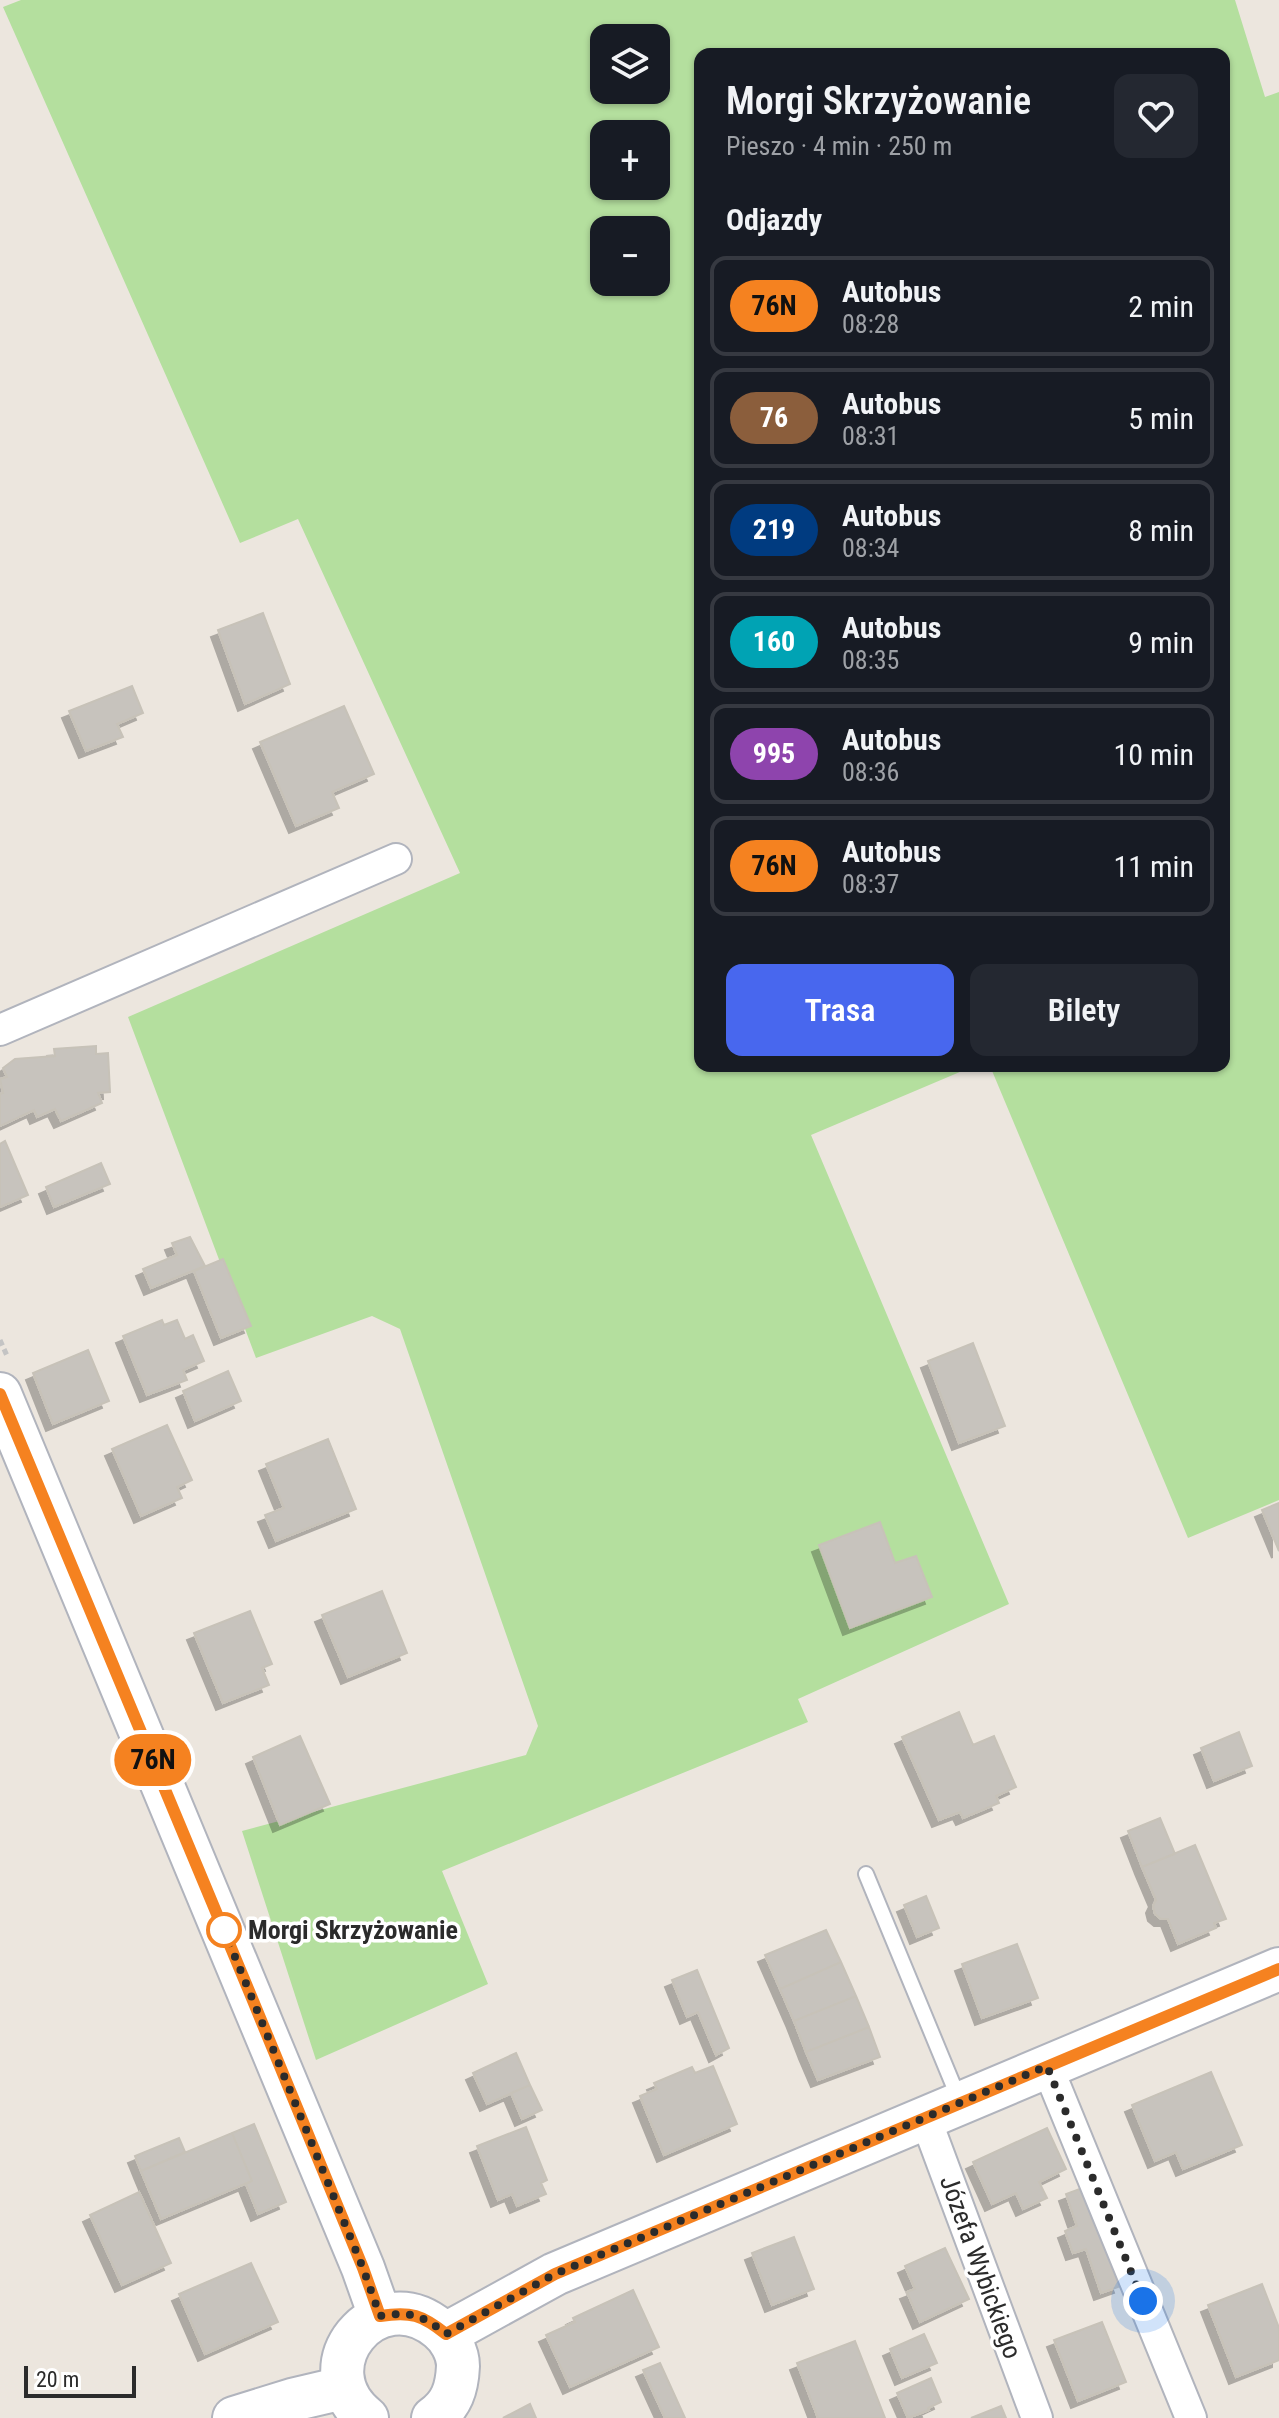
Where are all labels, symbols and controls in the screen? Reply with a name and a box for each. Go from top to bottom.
map controls [590,24,670,296]
button: layers [590,24,670,104]
button: heart [1114,74,1198,158]
text: Morgi Skrzyżowanie [726,79,1031,123]
button: + [590,120,670,200]
text: Pieszo · 4 min · 250 m [726,131,952,161]
text: Odjazdy [726,202,822,237]
button: − [590,216,670,296]
text: Autobus [842,274,941,309]
text: 76N [751,289,797,322]
text: 2 min [1128,289,1194,324]
text: 08:28 [842,309,899,339]
text: Autobus [842,386,941,421]
text: 76 [760,401,788,434]
text: 5 min [1128,401,1194,436]
text: 08:31 [842,421,899,451]
text: Autobus [842,498,941,533]
text: 219 [753,513,795,546]
text: 8 min [1128,513,1194,548]
text: 08:34 [842,533,899,563]
text: Autobus [842,610,941,645]
text: 160 [753,625,795,658]
text: 9 min [1128,625,1194,660]
text: 08:35 [842,645,899,675]
text: Autobus [842,722,941,757]
text: 995 [753,737,795,770]
text: 10 min [1113,737,1194,772]
text: 08:36 [842,757,899,787]
text: Autobus [842,834,941,869]
text: 76N [751,849,797,882]
text: 11 min [1113,849,1194,884]
text: 08:37 [842,869,899,899]
button: Trasa [726,964,954,1056]
button: Bilety [970,964,1198,1056]
line badge: 76N [107,1734,199,1786]
text: 76N [130,1743,176,1776]
marker: Morgi Skrzyżowanie [207,1913,241,1947]
place label: Morgi Skrzyżowanie [248,1915,458,1945]
street label: Józefa Wybickiego [934,2171,1028,2363]
your location [1123,2281,1163,2321]
scale bar [24,2362,136,2398]
text: 20 m [36,2367,79,2392]

